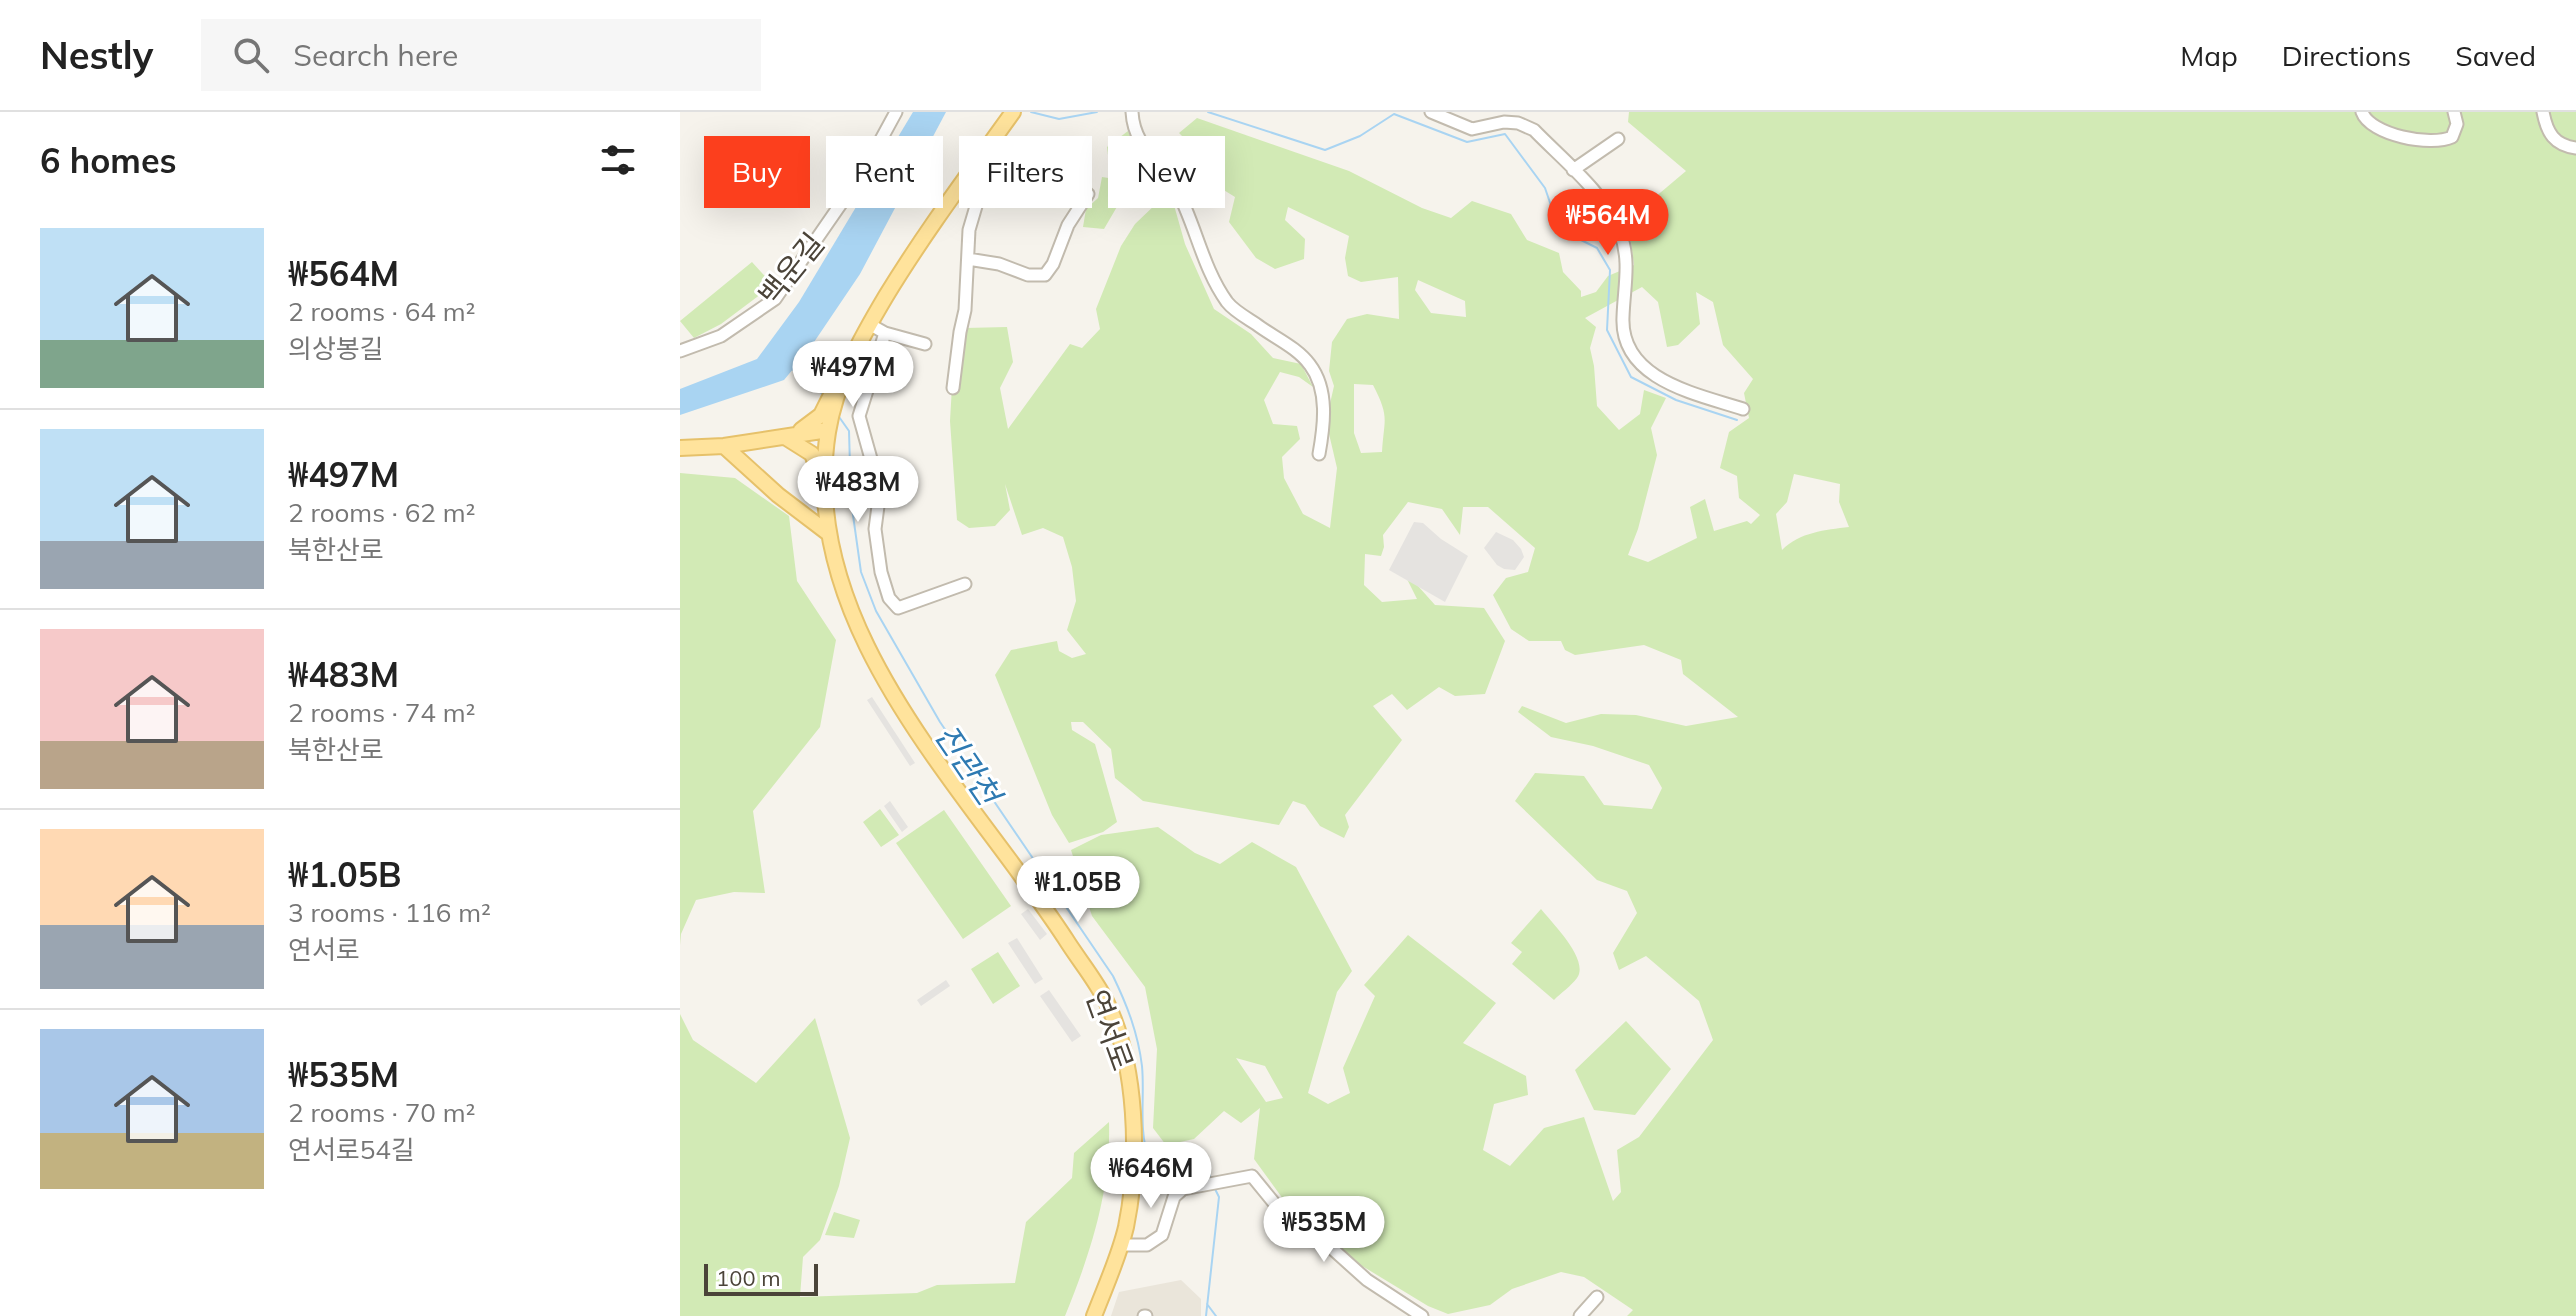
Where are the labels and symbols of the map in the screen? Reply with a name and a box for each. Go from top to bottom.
pin: ₩564M [1552,189,1664,257]
street label: 백운길 [750,225,832,313]
pin: ₩497M [797,341,909,409]
pin: ₩483M [802,456,914,524]
water label: 진관천 [927,716,1011,815]
pin: ₩1.05B [1013,856,1143,924]
street label: 연서로 [1078,985,1142,1075]
pin: ₩646M [1095,1142,1207,1210]
pin: ₩535M [1268,1196,1380,1264]
scale bar [704,1260,818,1296]

